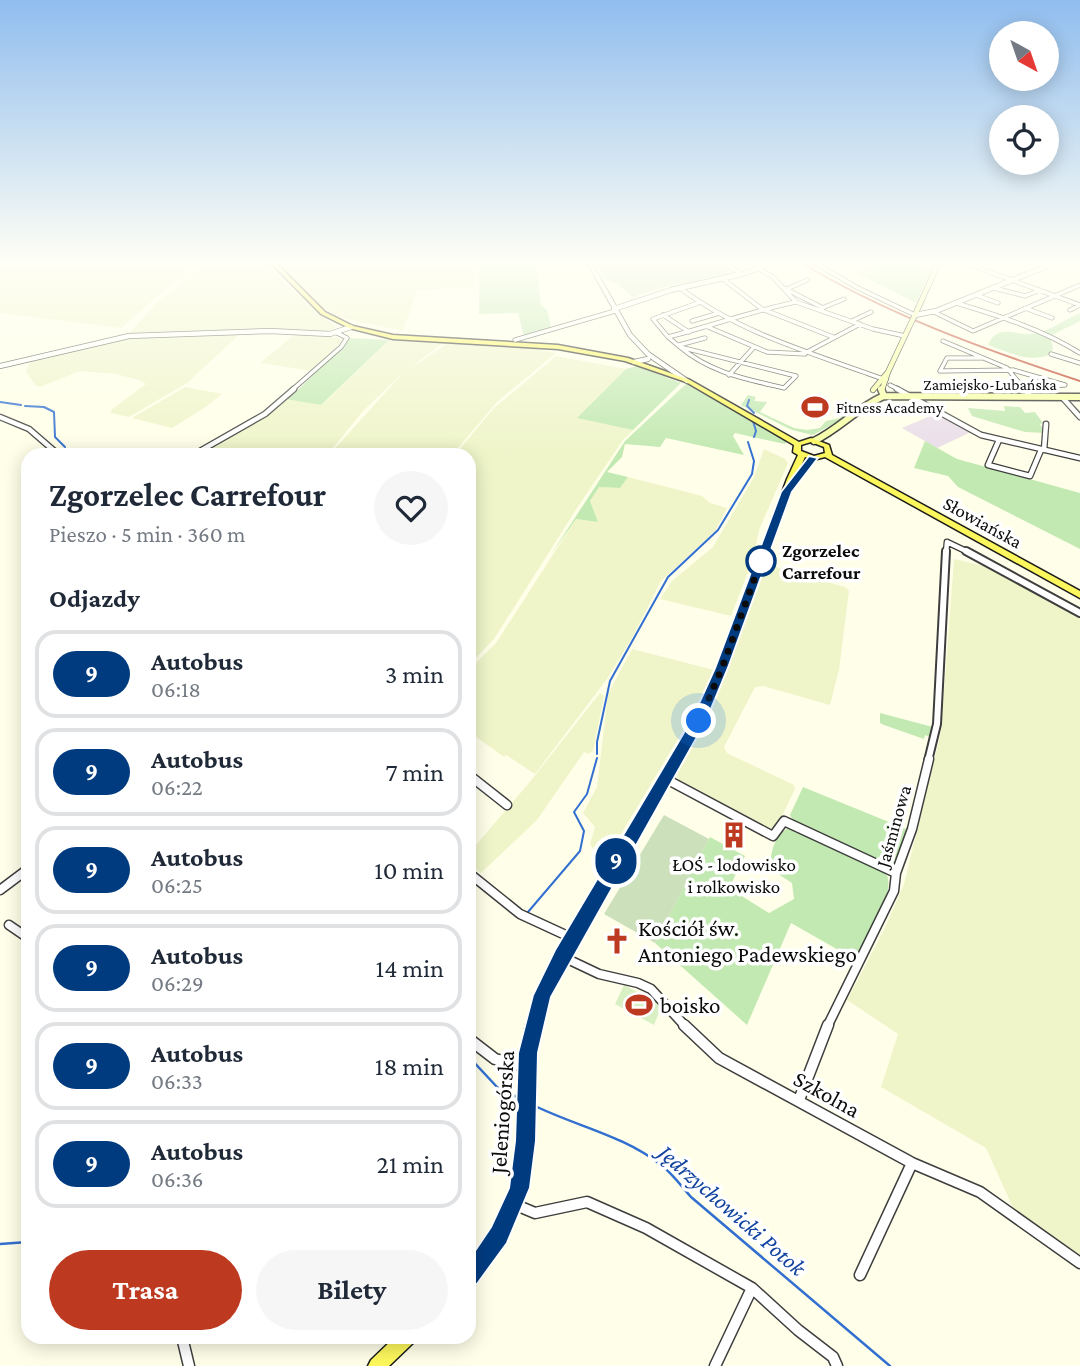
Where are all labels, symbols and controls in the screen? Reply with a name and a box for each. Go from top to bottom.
north arrow [989,21,1059,91]
map controls [989,21,1059,175]
button: locate [989,105,1059,175]
street label: Zamiejsko-Lubańska [923,376,1057,394]
sports icon: Fitness Academy [800,392,830,422]
place label: Fitness Academy [836,399,944,417]
button: heart [374,471,448,545]
text: Zgorzelec Carrefour [49,476,326,513]
street label: Słowiańska [940,492,1026,553]
text: Pieszo · 5 min · 360 m [49,521,246,547]
place label: Zgorzelec Carrefour [782,540,861,583]
marker: Zgorzelec Carrefour [746,546,776,576]
text: Odjazdy [49,584,140,613]
text: Autobus [151,647,243,676]
text: 9 [85,660,98,687]
text: 3 min [385,660,444,689]
text: 06:18 [151,676,201,702]
your location [681,703,716,738]
text: Autobus [151,745,243,774]
text: 9 [85,758,98,785]
text: 7 min [385,758,444,787]
text: 06:22 [151,774,203,800]
street label: Jaśminowa [871,783,915,872]
building icon: ŁOŚ - lodowisko i rolkowisko [719,820,749,850]
line badge: 9 [593,838,639,884]
text: Autobus [151,843,243,872]
text: 9 [609,847,623,874]
place label: ŁOŚ - lodowisko i rolkowisko [672,854,796,897]
text: 9 [85,856,98,883]
text: 10 min [374,856,444,885]
text: 06:25 [151,872,203,898]
place label: Kościół św. Antoniego Padewskiego [638,915,857,967]
church icon: Kościół św. Antoniego Padewskiego [602,926,632,956]
text: Autobus [151,941,243,970]
text: 9 [85,954,98,981]
text: 14 min [376,954,444,983]
text: 06:29 [151,970,204,996]
sports icon: boisko [624,990,654,1020]
place label: boisko [660,992,721,1018]
text: Autobus [151,1039,243,1068]
street label: Jeleniogórska [485,1049,519,1177]
text: 9 [85,1052,98,1079]
text: 18 min [375,1052,444,1081]
street label: Szkolna [789,1065,865,1123]
text: 06:33 [151,1068,203,1094]
water label: Jędrzychowicki Potok [650,1136,813,1282]
text: Autobus [151,1137,243,1166]
text: 9 [85,1150,98,1177]
text: 21 min [376,1150,444,1179]
text: 06:36 [151,1166,204,1192]
button: Trasa [49,1250,242,1330]
button: Bilety [256,1250,448,1330]

